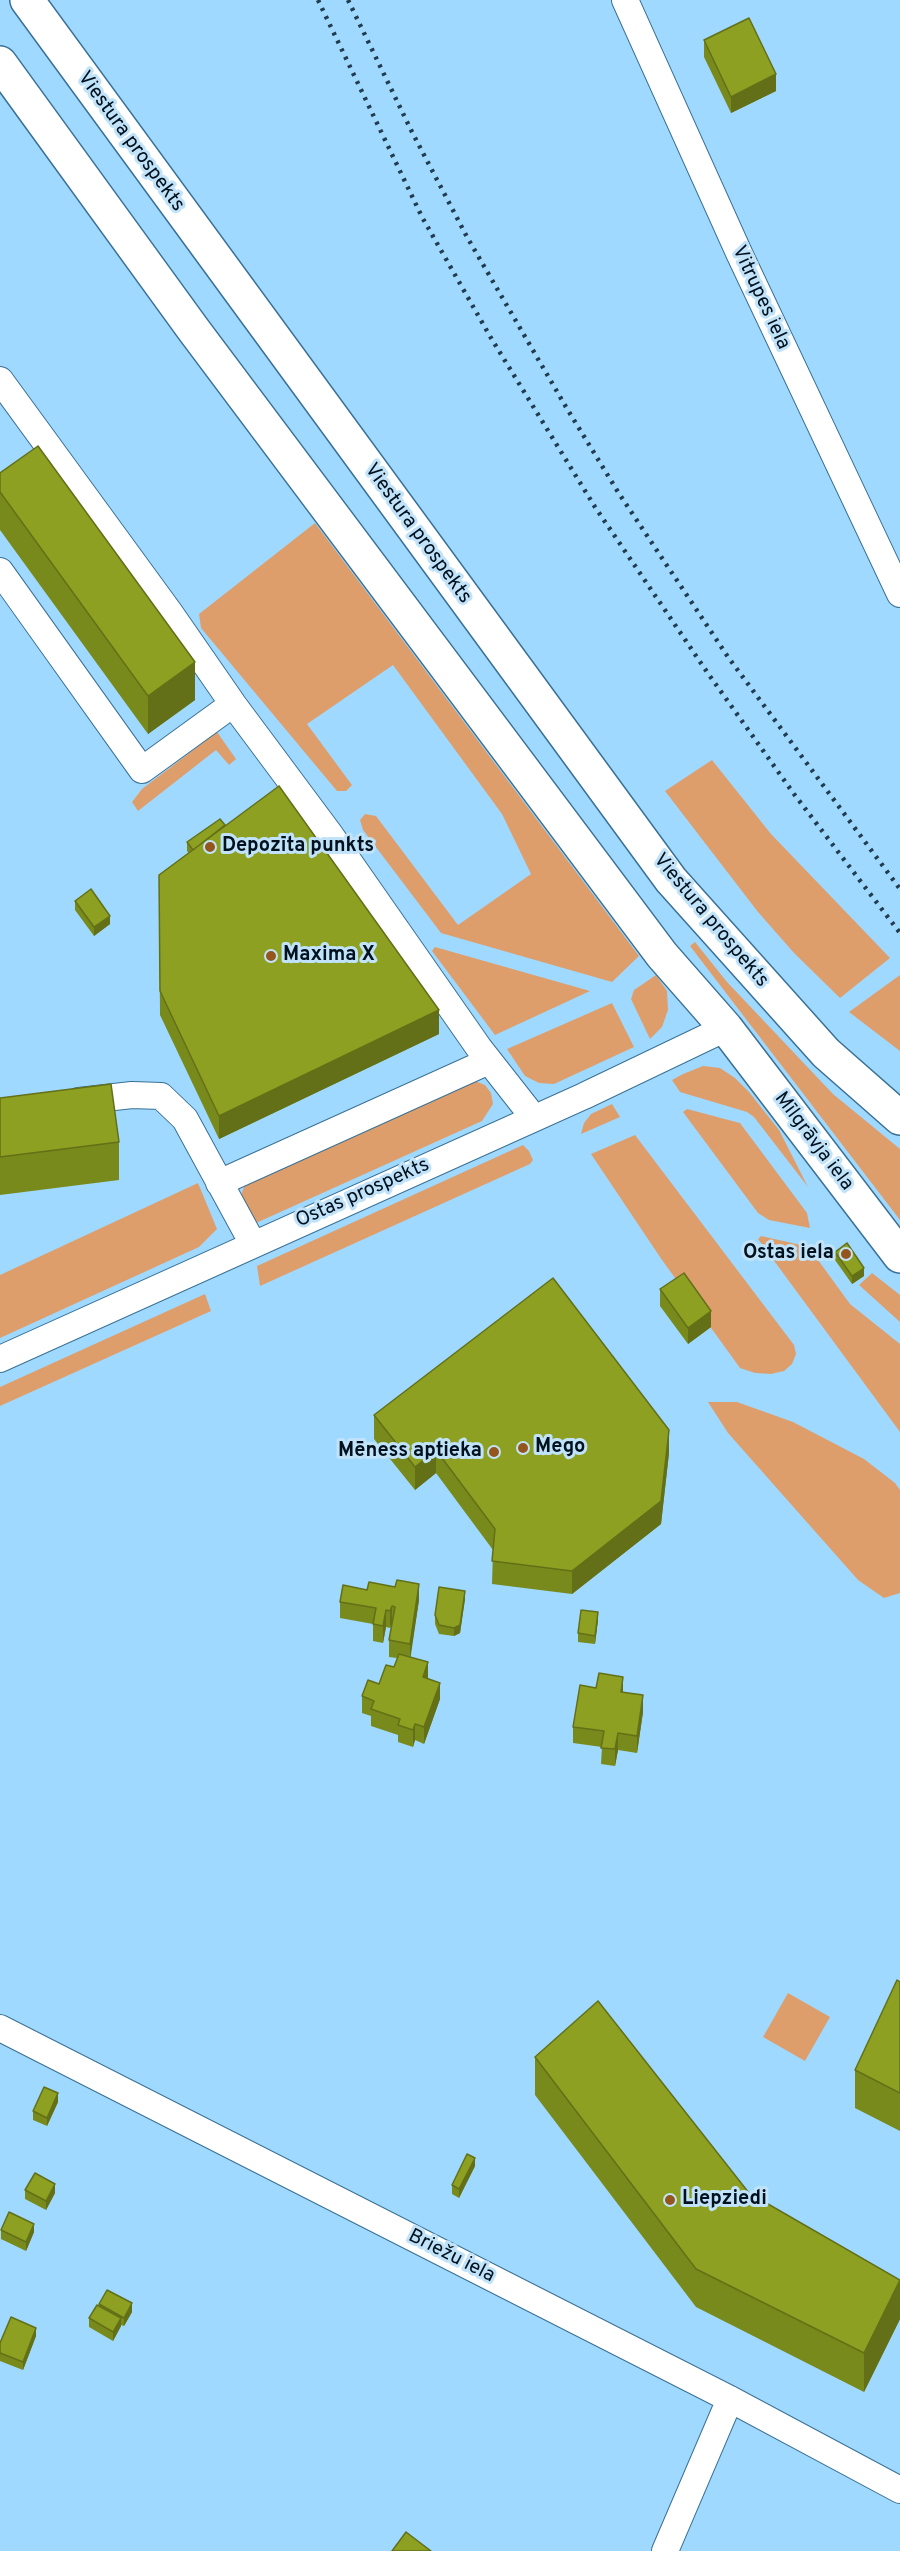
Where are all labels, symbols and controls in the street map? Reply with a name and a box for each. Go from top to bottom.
street label: Viestura prospekts [71,67,189,217]
street label: Vitrupes iela [726,242,794,354]
street label: Viestura prospekts [358,459,476,609]
place label: Depozīta punkts [222,835,374,859]
marker: Depozīta punkts [203,840,217,854]
street label: Viestura prospekts [647,849,773,993]
place label: Maxima X [283,944,375,968]
marker: Maxima X [264,949,278,963]
street label: Mīlgrāvja iela [768,1088,858,1196]
street label: Ostas prospekts [293,1154,433,1234]
place label: Ostas iela [743,1242,834,1266]
marker: Ostas iela [839,1247,853,1261]
place label: Mego [535,1436,585,1460]
place label: Mēness aptieka [338,1440,482,1464]
marker: Mego [516,1441,530,1455]
marker: Mēness aptieka [487,1445,501,1459]
place label: Liepziedi [682,2188,767,2212]
marker: Liepziedi [663,2193,677,2207]
street label: Briežu iela [404,2225,498,2289]

